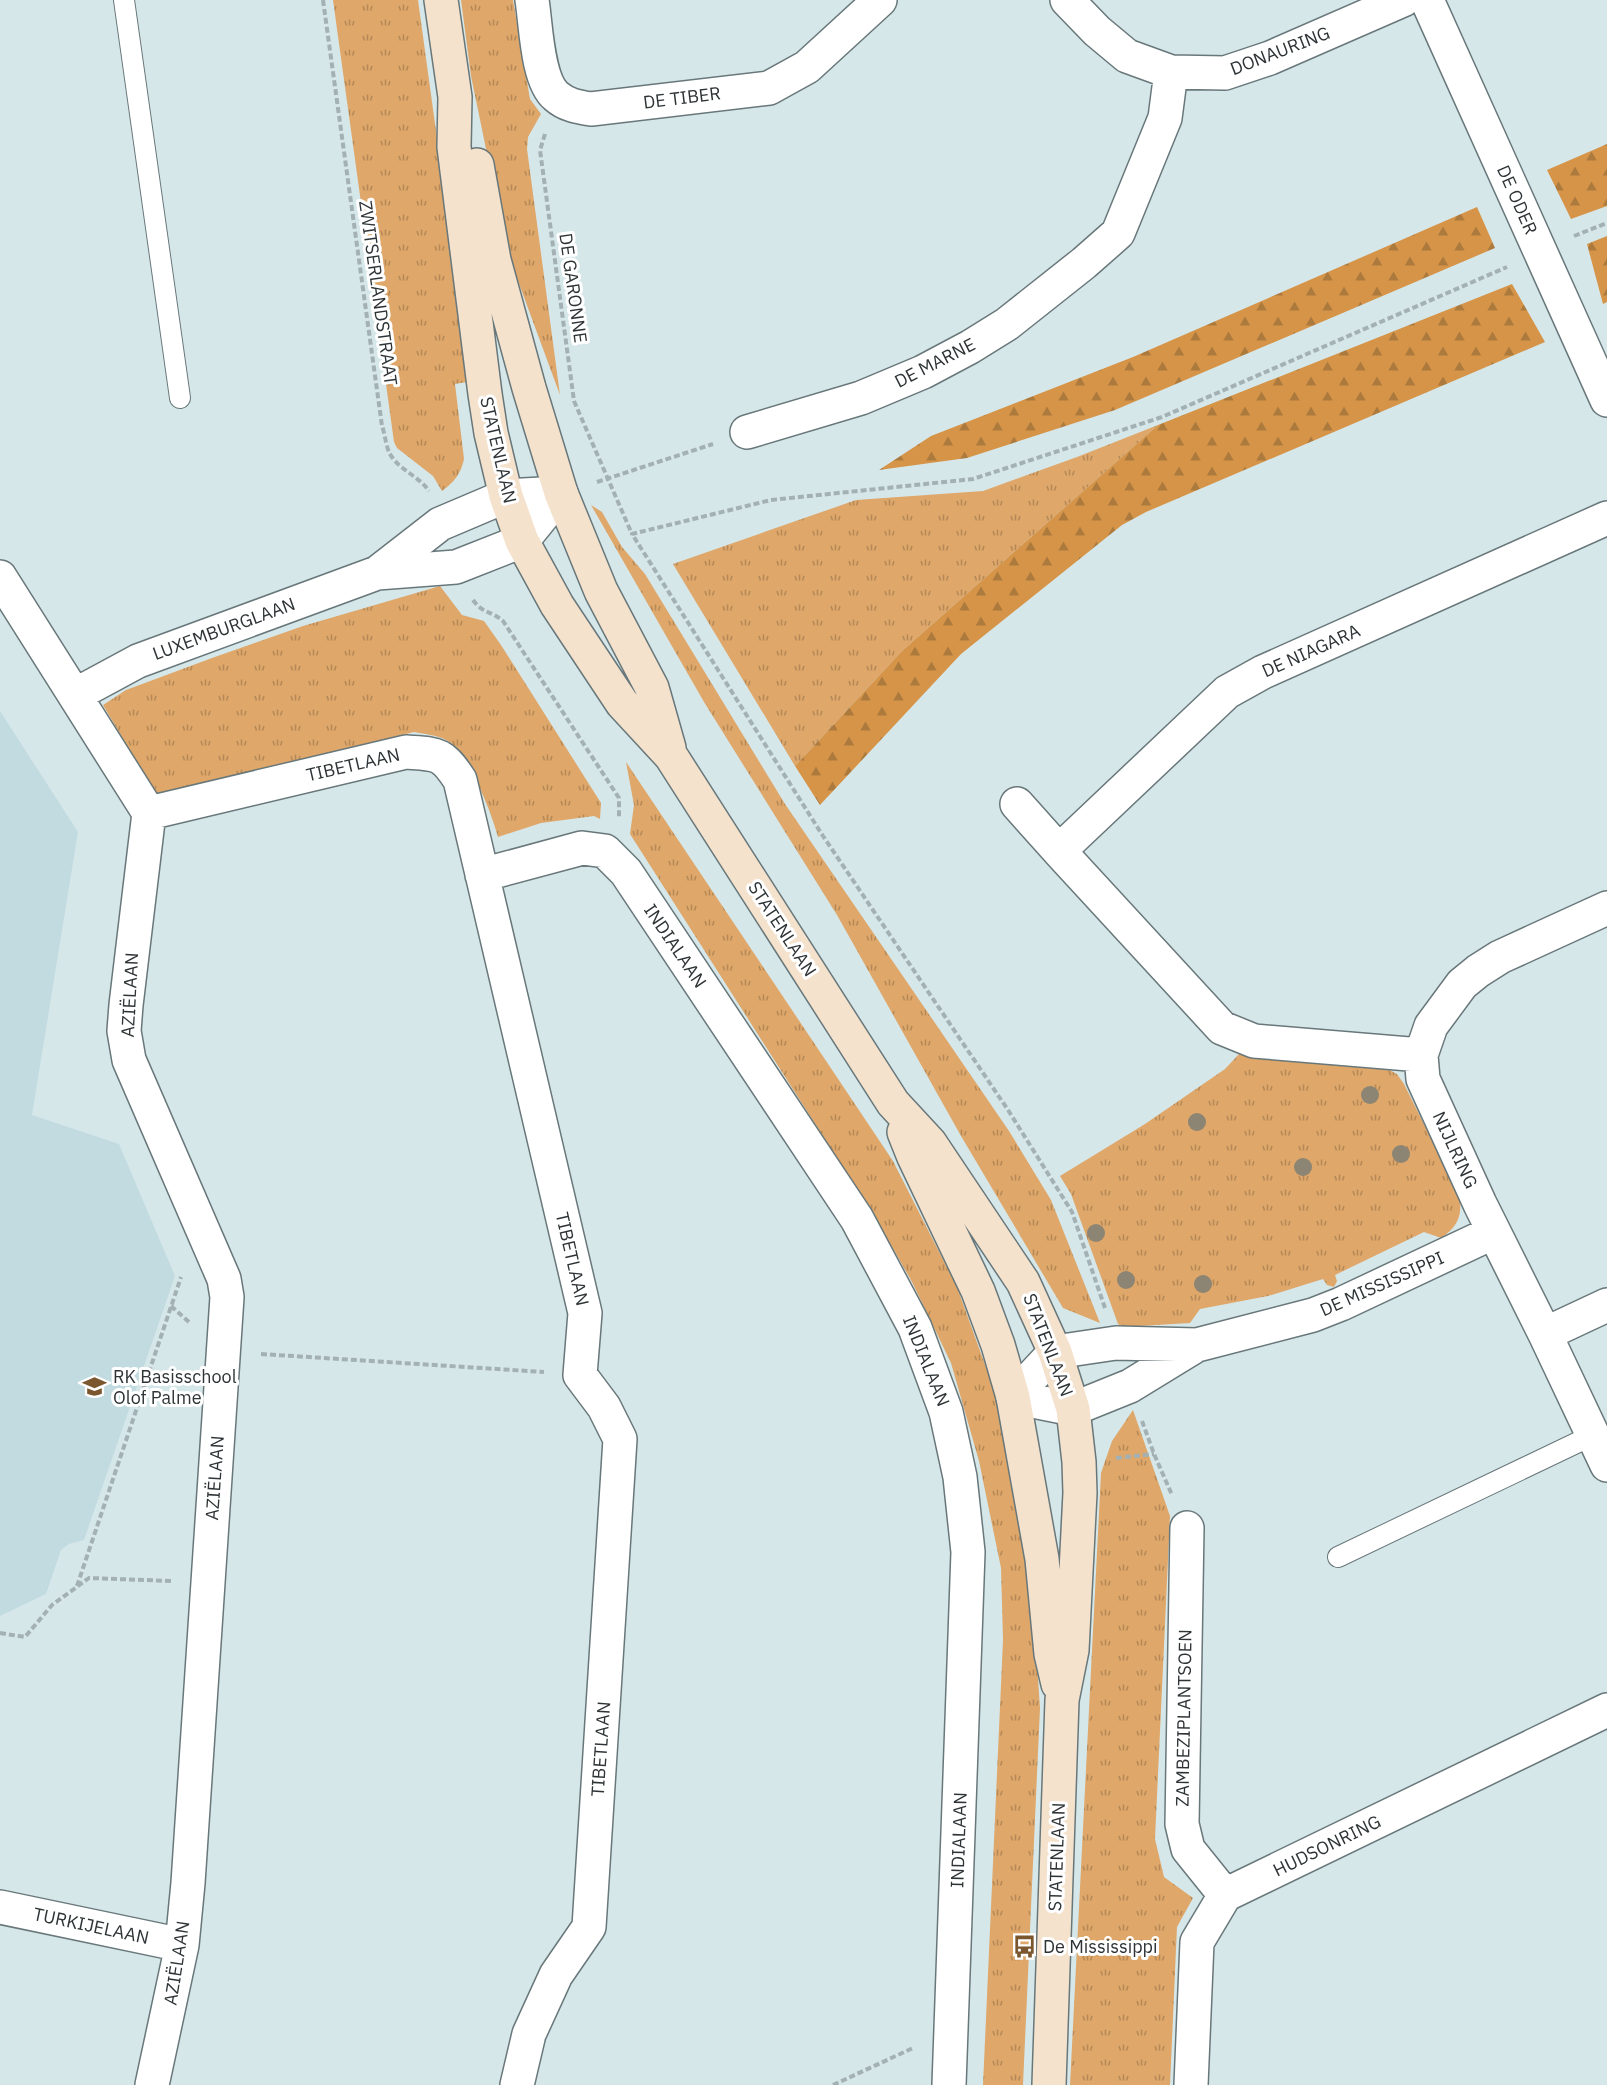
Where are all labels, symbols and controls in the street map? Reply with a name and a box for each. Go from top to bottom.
street label: DONAURING [1227,21,1333,80]
street label: DE TIBER [642,81,722,114]
street label: DE ODER [1492,161,1543,238]
street label: ZWITSERLANDSTRAAT [354,199,403,387]
street label: DE GARONNE [554,231,593,344]
street label: DE MARNE [890,332,979,393]
street label: STATENLAAN [475,394,522,505]
street label: LUXEMBURGLAAN [149,592,298,665]
street label: DE NIAGARA [1258,618,1364,682]
street label: TIBETLAAN [304,743,402,786]
street label: STATENLAAN [743,877,822,981]
street label: INDIALAAN [639,899,712,992]
street label: AZIËLAAN [116,952,143,1038]
street label: NIJLRING [1428,1108,1483,1192]
street label: TIBETLAAN [551,1210,594,1308]
street label: DE MISSISSIPPI [1316,1246,1447,1321]
street label: STATENLAAN [1018,1290,1079,1400]
street label: INDIALAAN [898,1312,955,1410]
place label: RK Basisschool Olof Palme [113,1365,237,1409]
school or university icon: RK Basisschool Olof Palme [82,1374,108,1400]
street label: AZIËLAAN [200,1435,229,1521]
street label: ZAMBEZIPLANTSOEN [1170,1629,1197,1807]
street label: TIBETLAAN [586,1701,615,1797]
street label: INDIALAAN [945,1792,972,1888]
street label: STATENLAAN [1043,1802,1070,1912]
street label: HUDSONRING [1269,1810,1384,1882]
street label: TURKIJELAAN [31,1902,151,1949]
street label: AZIËLAAN [158,1919,195,2007]
bus stop icon: De Mississippi [1012,1934,1038,1960]
place label: De Mississippi [1043,1935,1158,1958]

